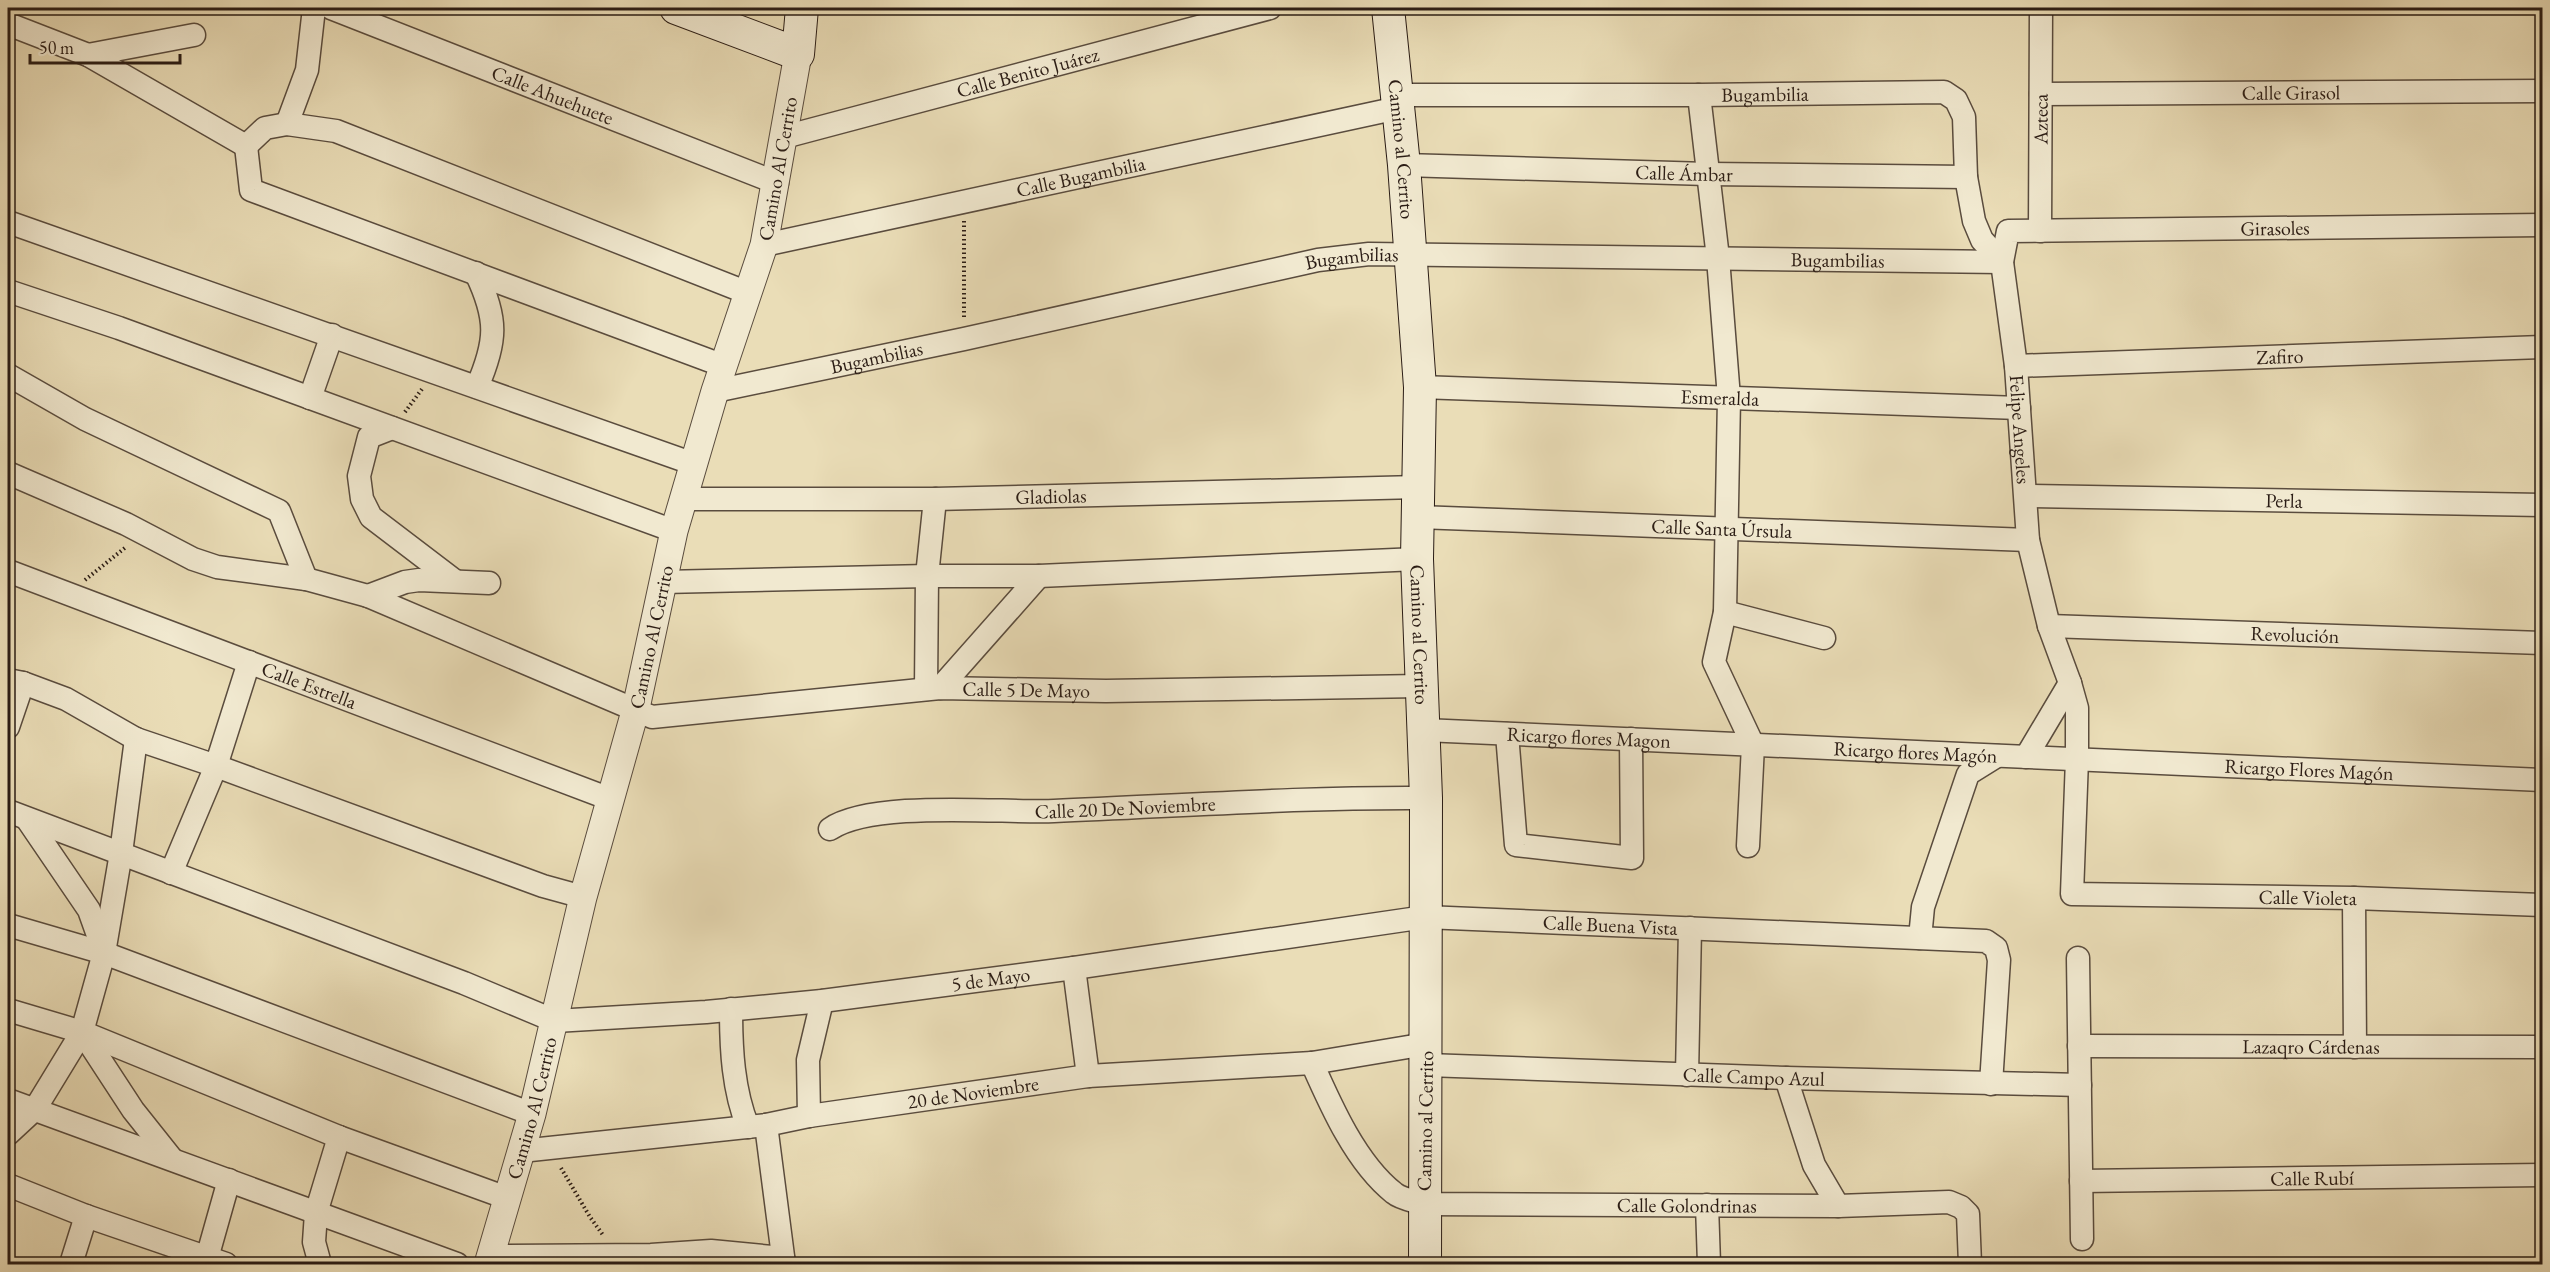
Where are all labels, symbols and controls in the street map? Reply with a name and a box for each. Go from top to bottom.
scale bar [30,27,180,65]
text: 50 m [39,36,74,59]
street label: Calle Benito Juárez [954,41,1102,104]
street label: Calle Ahuehuete [488,59,617,131]
street label: Camino al Cerrito [1382,78,1421,220]
street label: Calle Girasol [2242,79,2341,106]
street label: Bugambilia [1721,81,1809,108]
street label: Camino Al Cerrito [752,94,803,243]
street label: Azteca [2027,94,2054,145]
street label: Calle Bugambilia [1014,150,1148,203]
street label: Calle Ámbar [1635,159,1733,187]
street label: Girasoles [2240,214,2310,242]
street label: Bugambilias [1302,241,1399,276]
street label: Bugambilias [1790,246,1885,274]
street label: Bugambilias [828,335,925,380]
street label: Zafiro [2256,343,2304,370]
street label: Felipe Angeles [2004,374,2037,485]
street label: Esmeralda [1680,383,1760,412]
street label: Gladiolas [1015,482,1087,510]
street label: Perla [2265,487,2303,514]
street label: Calle Santa Úrsula [1651,513,1793,544]
street label: Camino Al Cerrito [623,563,679,711]
street label: Camino al Cerrito [1404,564,1435,705]
street label: Revolución [2250,620,2340,649]
street label: Calle Estrella [258,655,360,715]
street label: Calle 5 De Mayo [962,675,1090,704]
street label: Ricargo flores Magon [1506,721,1672,754]
street label: Ricargo flores Magón [1833,735,1998,769]
street label: Ricargo Flores Magón [2224,753,2395,786]
street label: Calle 20 De Noviembre [1035,790,1216,824]
street label: Calle Violeta [2258,884,2357,911]
street label: Calle Buena Vista [1542,909,1678,941]
street label: 5 de Mayo [950,961,1032,997]
street label: Lazaqro Cárdenas [2242,1033,2380,1060]
street label: Camino Al Cerrito [501,1034,563,1182]
street label: Camino al Cerrito [1411,1051,1439,1191]
street label: Calle Campo Azul [1682,1061,1825,1092]
street label: 20 de Noviembre [906,1070,1041,1115]
street label: Calle Rubí [2270,1164,2354,1192]
street label: Calle Golondrinas [1617,1192,1757,1219]

